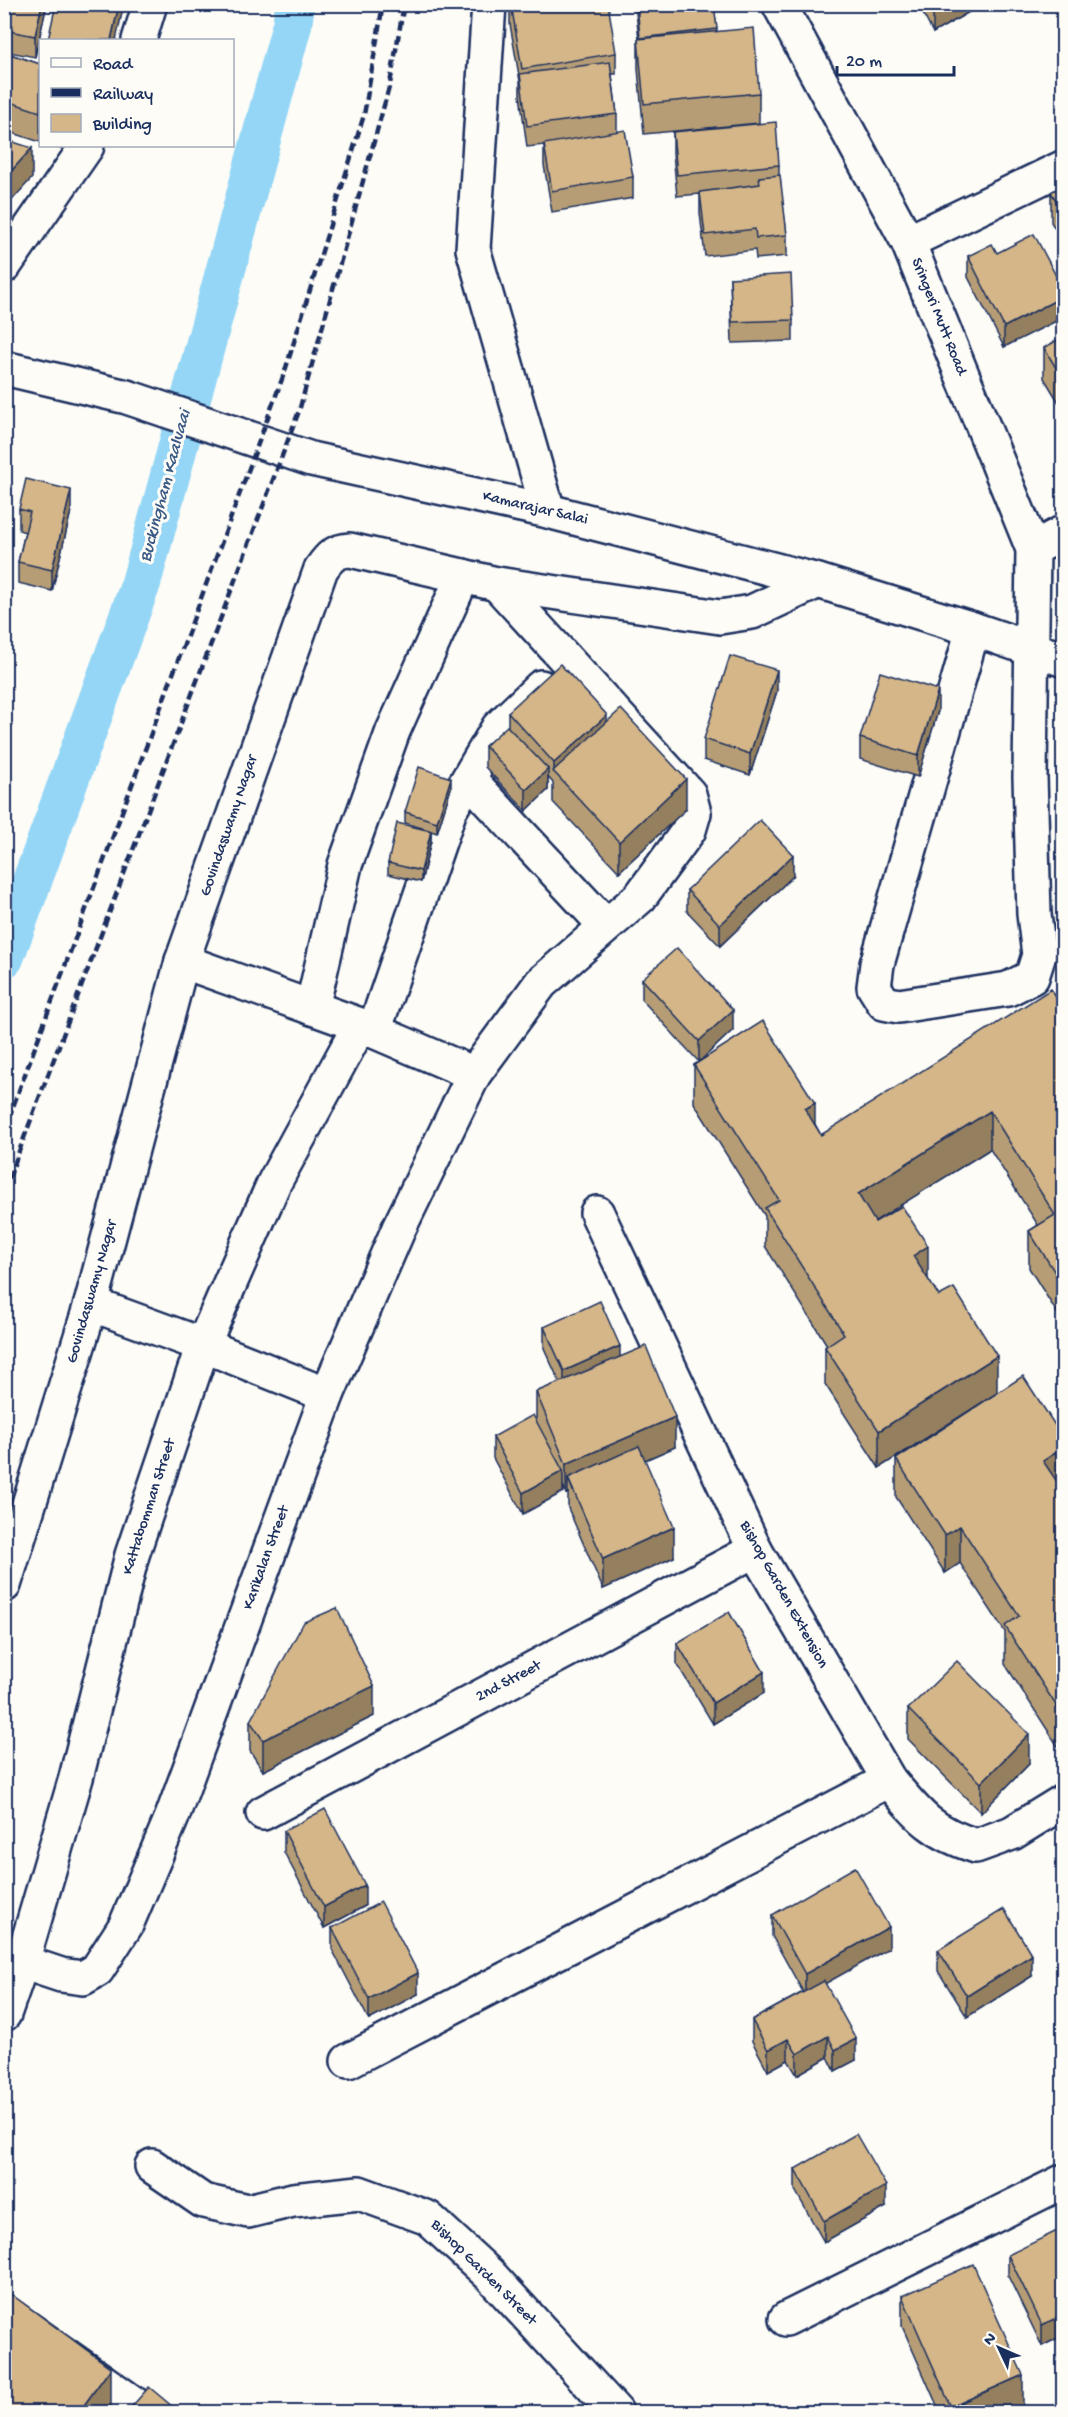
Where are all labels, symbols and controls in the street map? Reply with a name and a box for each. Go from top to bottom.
legend [39,39,234,147]
scale bar [837,39,954,77]
text: 20 m [846,52,882,73]
text: Road [93,55,134,76]
text: Railway [93,85,153,106]
text: Building [92,115,152,136]
street label: Sringeri Mutt Road [906,256,971,380]
water label: Buckingham Kaalvaai [136,405,197,564]
street label: Kamarajar Salai [480,488,590,530]
street label: Govindaswamy Nagar [197,752,264,899]
street label: Govindaswamy Nagar [63,1217,123,1366]
street label: Kattabomman Street [119,1435,181,1577]
street label: Karikalan Street [239,1502,295,1613]
street label: Bishop Garden Extension [734,1517,832,1672]
street label: 2nd Street [473,1656,546,1707]
street label: Bishop Garden Street [425,2215,541,2331]
north arrow [969,2318,1029,2378]
text: N [980,2329,1002,2350]

